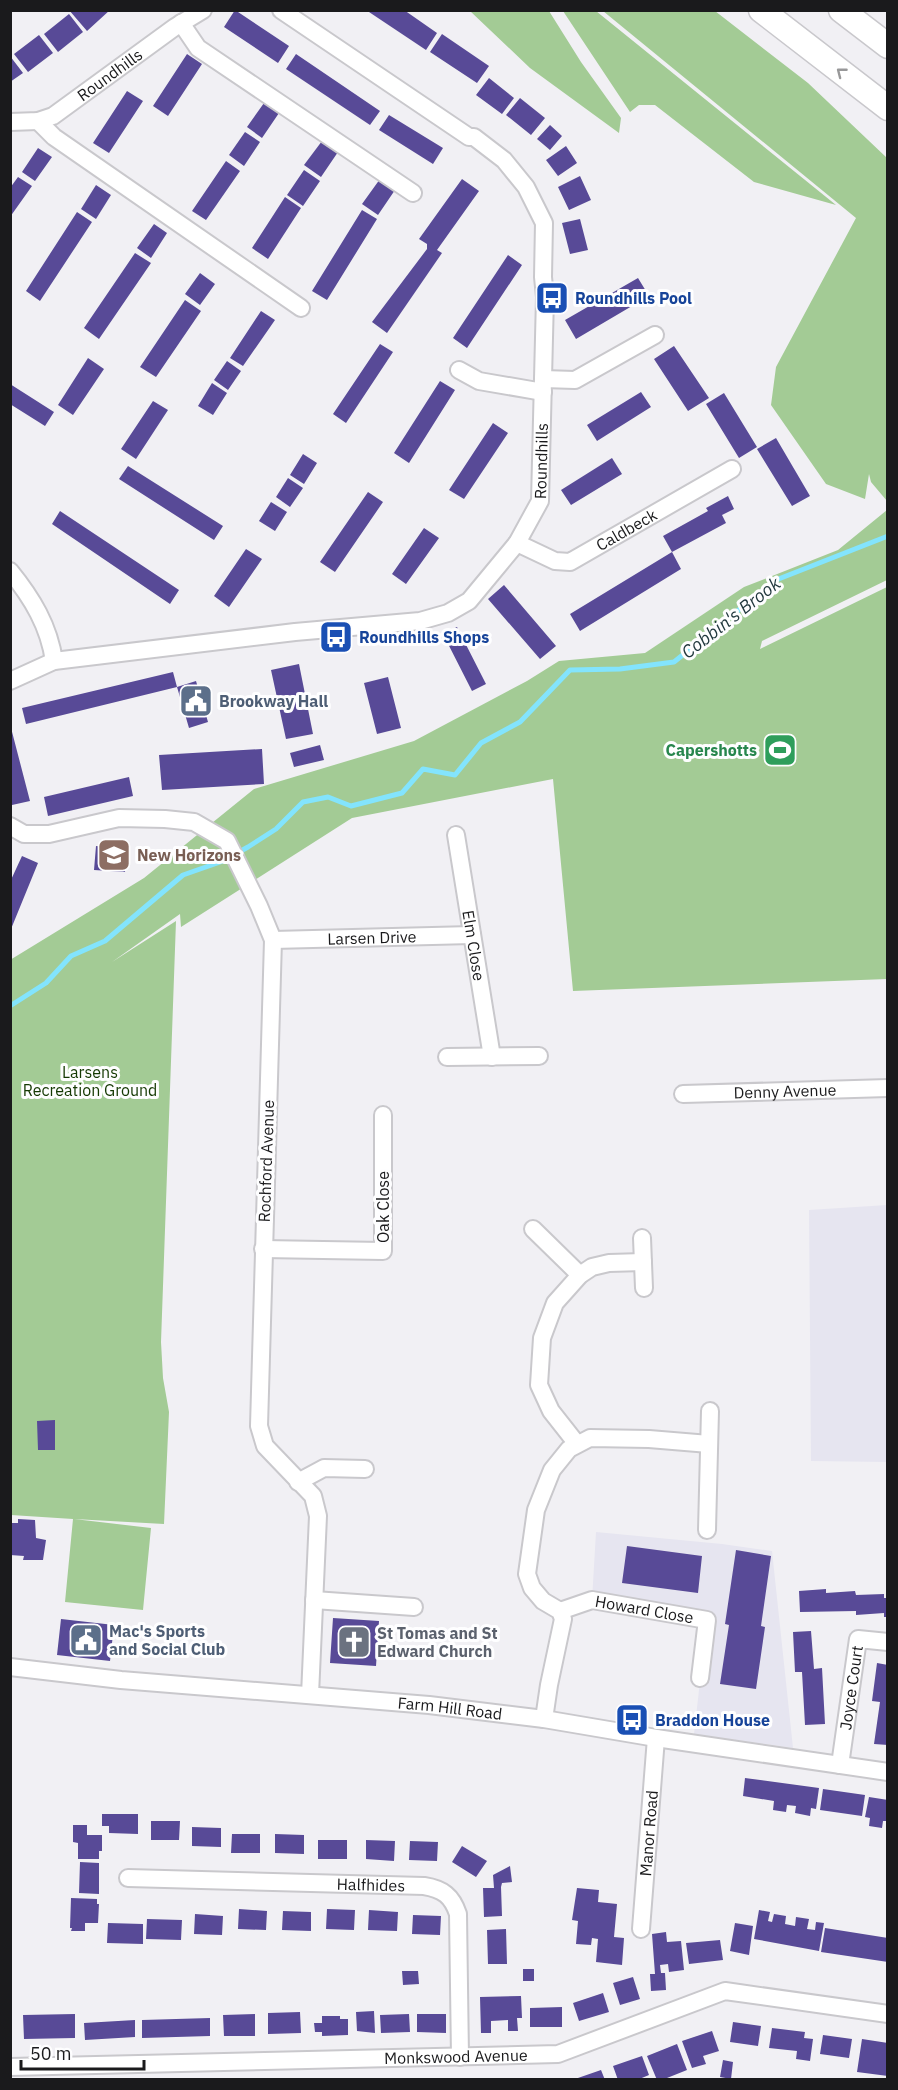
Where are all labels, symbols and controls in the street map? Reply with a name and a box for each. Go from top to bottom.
street label: Roundhills [73,44,146,105]
one-way arrow [837,69,848,80]
bus stop icon: Roundhills Pool [534,280,570,316]
place label: Roundhills Pool [575,288,692,308]
street label: Roundhills [530,423,552,499]
street label: Caldbeck [592,504,661,555]
water label: Cobbin's Brook [677,571,785,663]
bus stop icon: Roundhills Shops [318,619,354,655]
place label: Roundhills Shops [359,627,489,647]
public building icon: Brookway Hall [178,683,214,719]
place label: Brookway Hall [219,691,328,711]
sports icon: Capershotts [762,732,798,768]
place label: Capershotts [666,740,757,760]
school or university icon: New Horizons [96,837,132,873]
place label: New Horizons [137,845,241,865]
street label: Elm Close [458,909,490,983]
street label: Larsen Drive [327,926,417,949]
park label: Larsens Recreation Ground [23,1062,157,1100]
street label: Denny Avenue [733,1080,837,1103]
street label: Rochford Avenue [254,1099,278,1223]
street label: Oak Close [373,1171,393,1243]
street label: Howard Close [594,1591,695,1628]
place label: Mac's Sports and Social Club [109,1621,226,1659]
public building icon: Mac's Sports and Social Club [68,1622,104,1658]
place label: St Tomas and St Edward Church [377,1623,498,1661]
church icon: St Tomas and St Edward Church [336,1624,372,1660]
street label: Joyce Court [835,1644,867,1731]
street label: Farm Hill Road [397,1693,503,1724]
bus stop icon: Braddon House [614,1702,650,1738]
place label: Braddon House [655,1710,770,1730]
street label: Manor Road [635,1790,662,1877]
street label: Halfhides [336,1874,405,1895]
scale bar [21,2033,144,2071]
text: 50 m [30,2042,72,2065]
street label: Monkswood Avenue [384,2045,528,2068]

